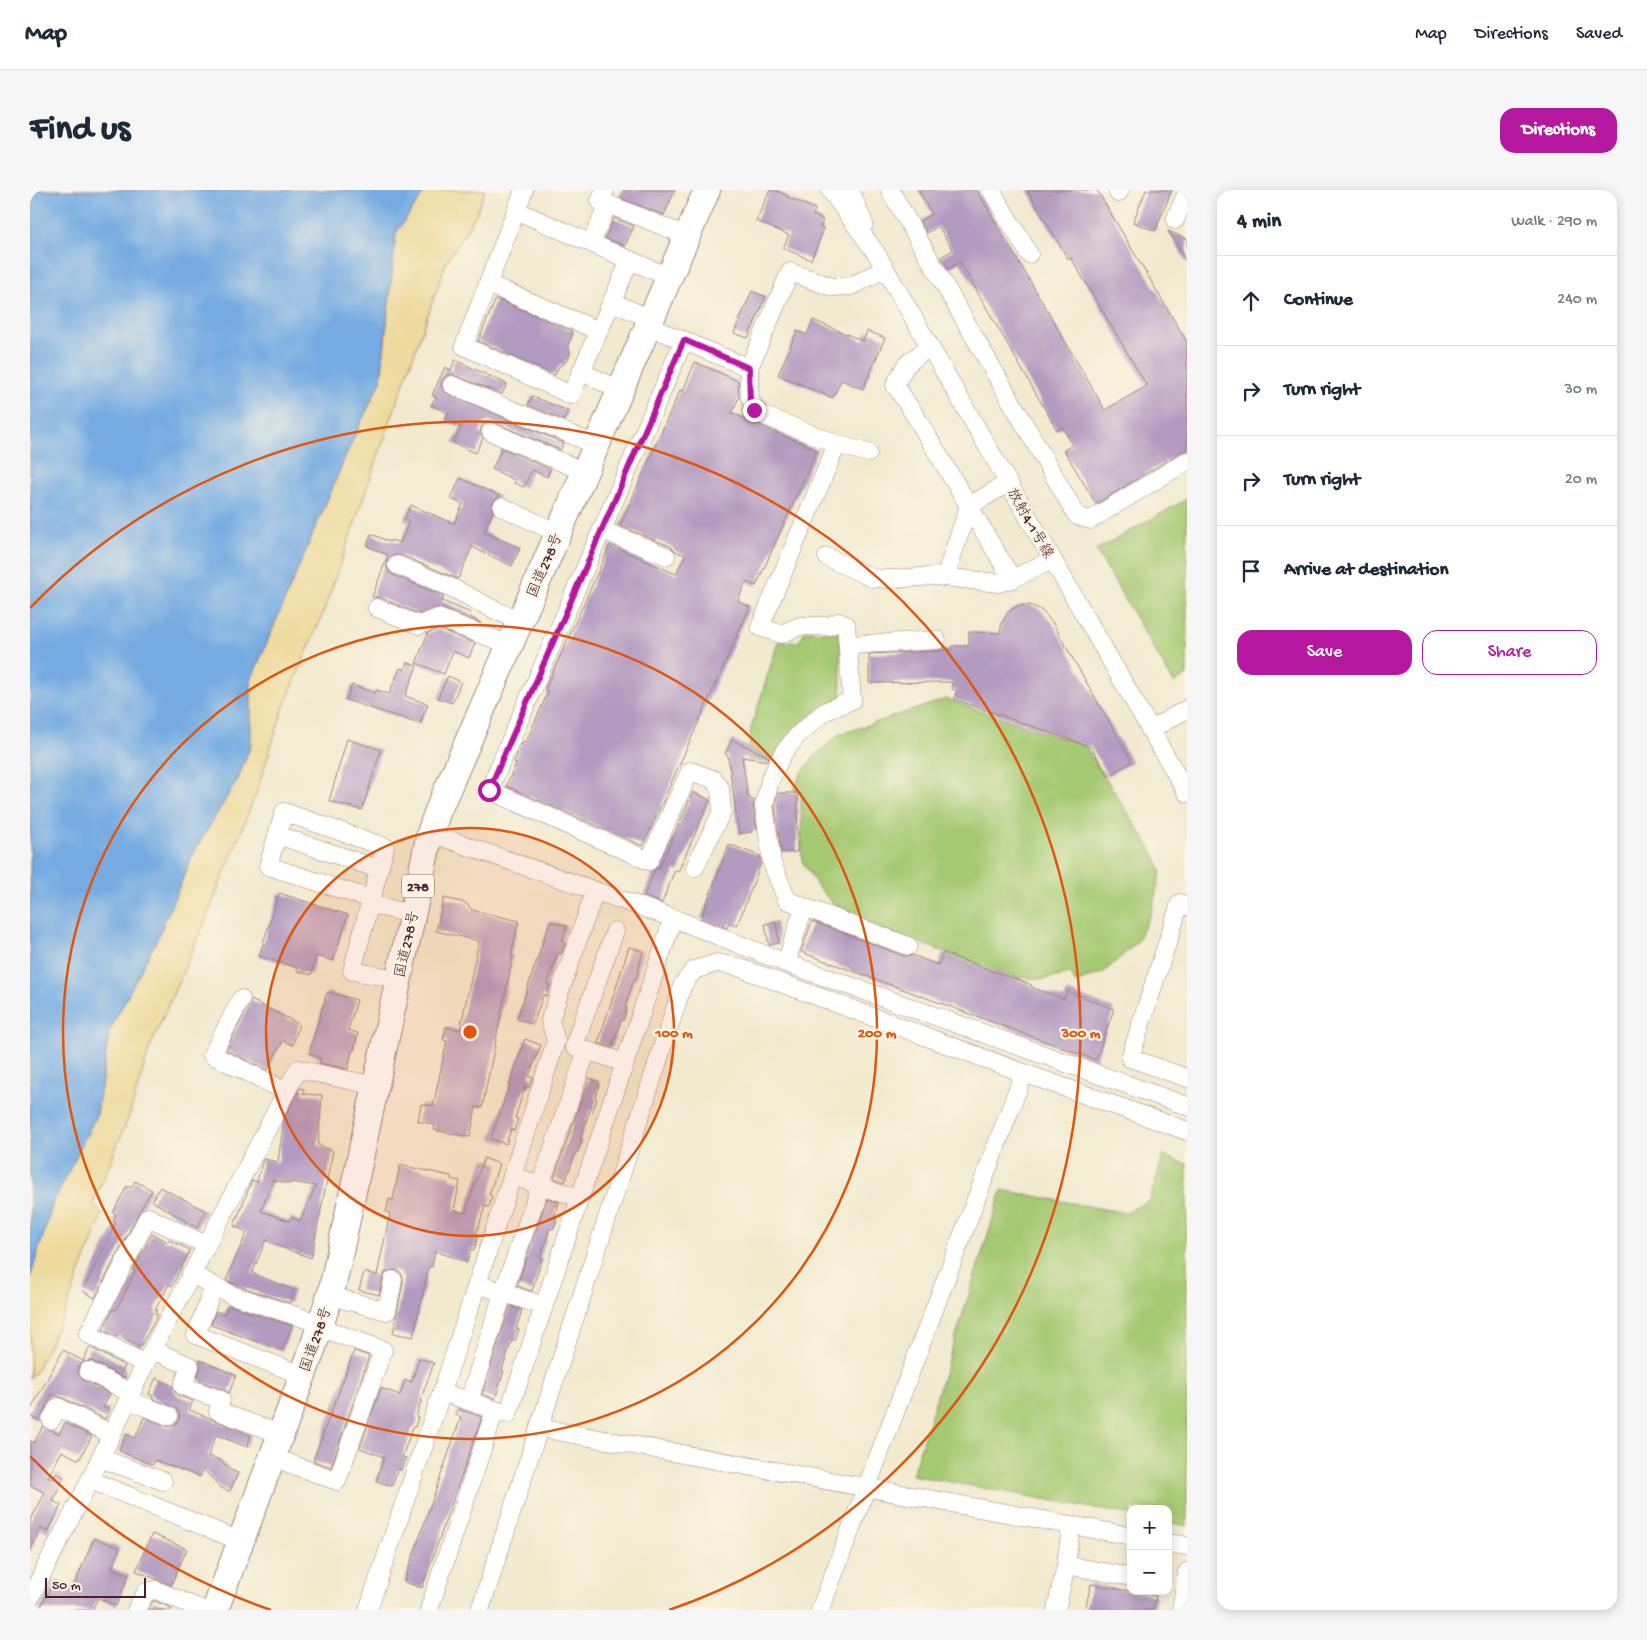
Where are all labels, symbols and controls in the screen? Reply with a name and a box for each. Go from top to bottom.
text: Map [25,20,67,49]
text: Map [1415,24,1447,45]
text: Directions [1475,24,1548,45]
text: Saved [1576,24,1622,45]
button: Directions [1500,108,1617,153]
text: Find us [30,110,130,151]
text: 4 min [1237,210,1281,235]
text: Walk · 290 m [1511,213,1597,232]
icon: ahead [1237,287,1265,315]
text: Continue [1284,289,1353,312]
text: 240 m [1557,291,1597,310]
icon: right [1237,377,1265,405]
text: Turn right [1284,379,1360,402]
text: 30 m [1564,381,1597,400]
route end [743,399,766,422]
icon: right [1237,467,1265,495]
text: Turn right [1284,469,1360,492]
text: 20 m [1565,471,1597,490]
street label: 放射4-1号線 [1002,485,1057,562]
street label: 国道278号 [524,531,567,601]
icon: arrive [1237,557,1265,585]
text: Arrive at destination [1284,559,1448,582]
button: Save [1237,630,1412,675]
button: Share [1422,630,1597,675]
route start [478,779,501,802]
road number: 278 [402,874,434,898]
street label: 国道278号 [392,909,424,980]
centre of rings [461,1023,479,1041]
text: 100 m [654,1025,693,1043]
text: 200 m [858,1025,897,1043]
text: 300 m [1060,1025,1101,1043]
street label: 国道278号 [297,1304,337,1375]
map controls [1127,1505,1172,1595]
button: + [1127,1505,1172,1550]
button: − [1127,1550,1172,1595]
scale bar [45,1575,146,1598]
text: 50 m [52,1578,81,1595]

